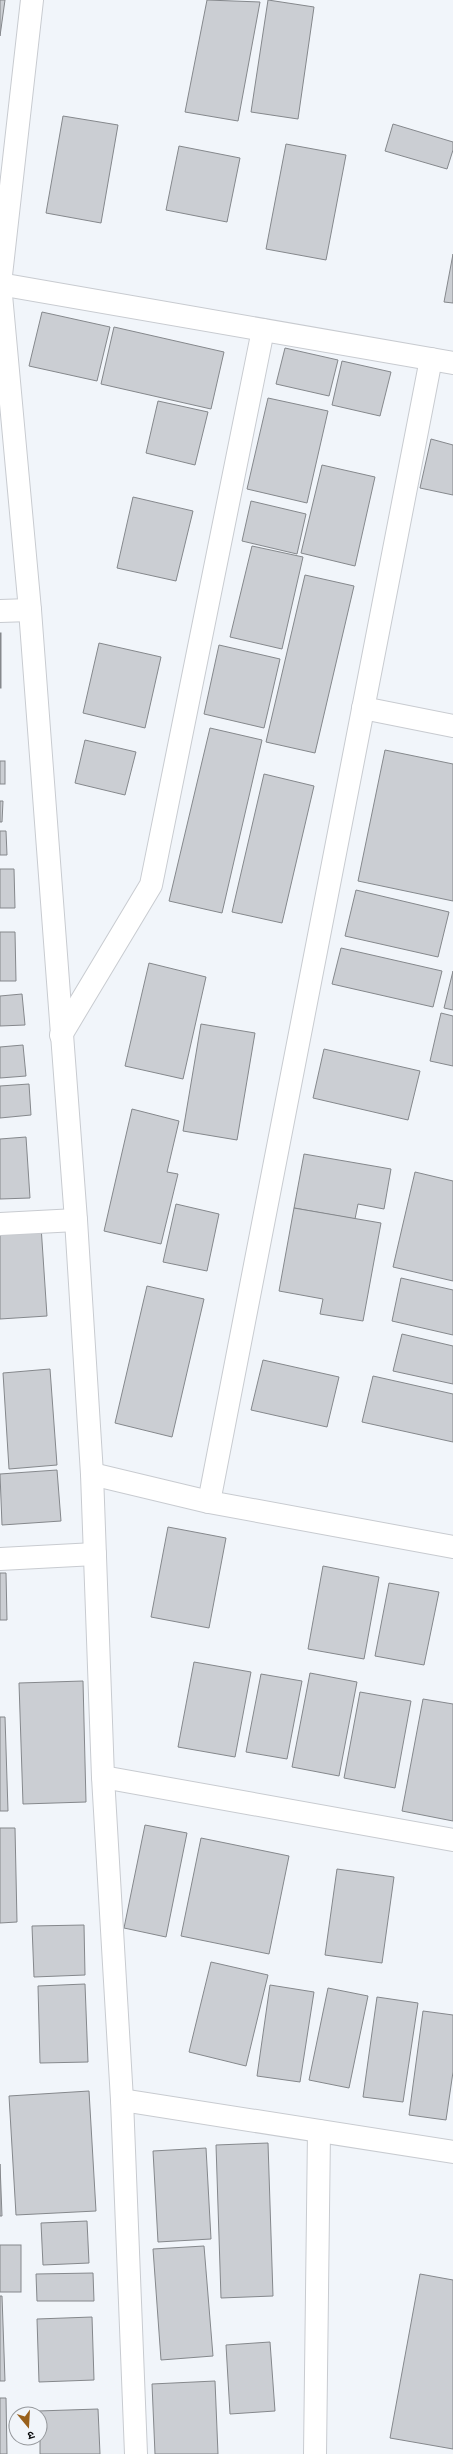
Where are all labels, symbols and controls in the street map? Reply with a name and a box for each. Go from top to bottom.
north arrow [8,2406,48,2446]
text: उ [25,2428,36,2442]

